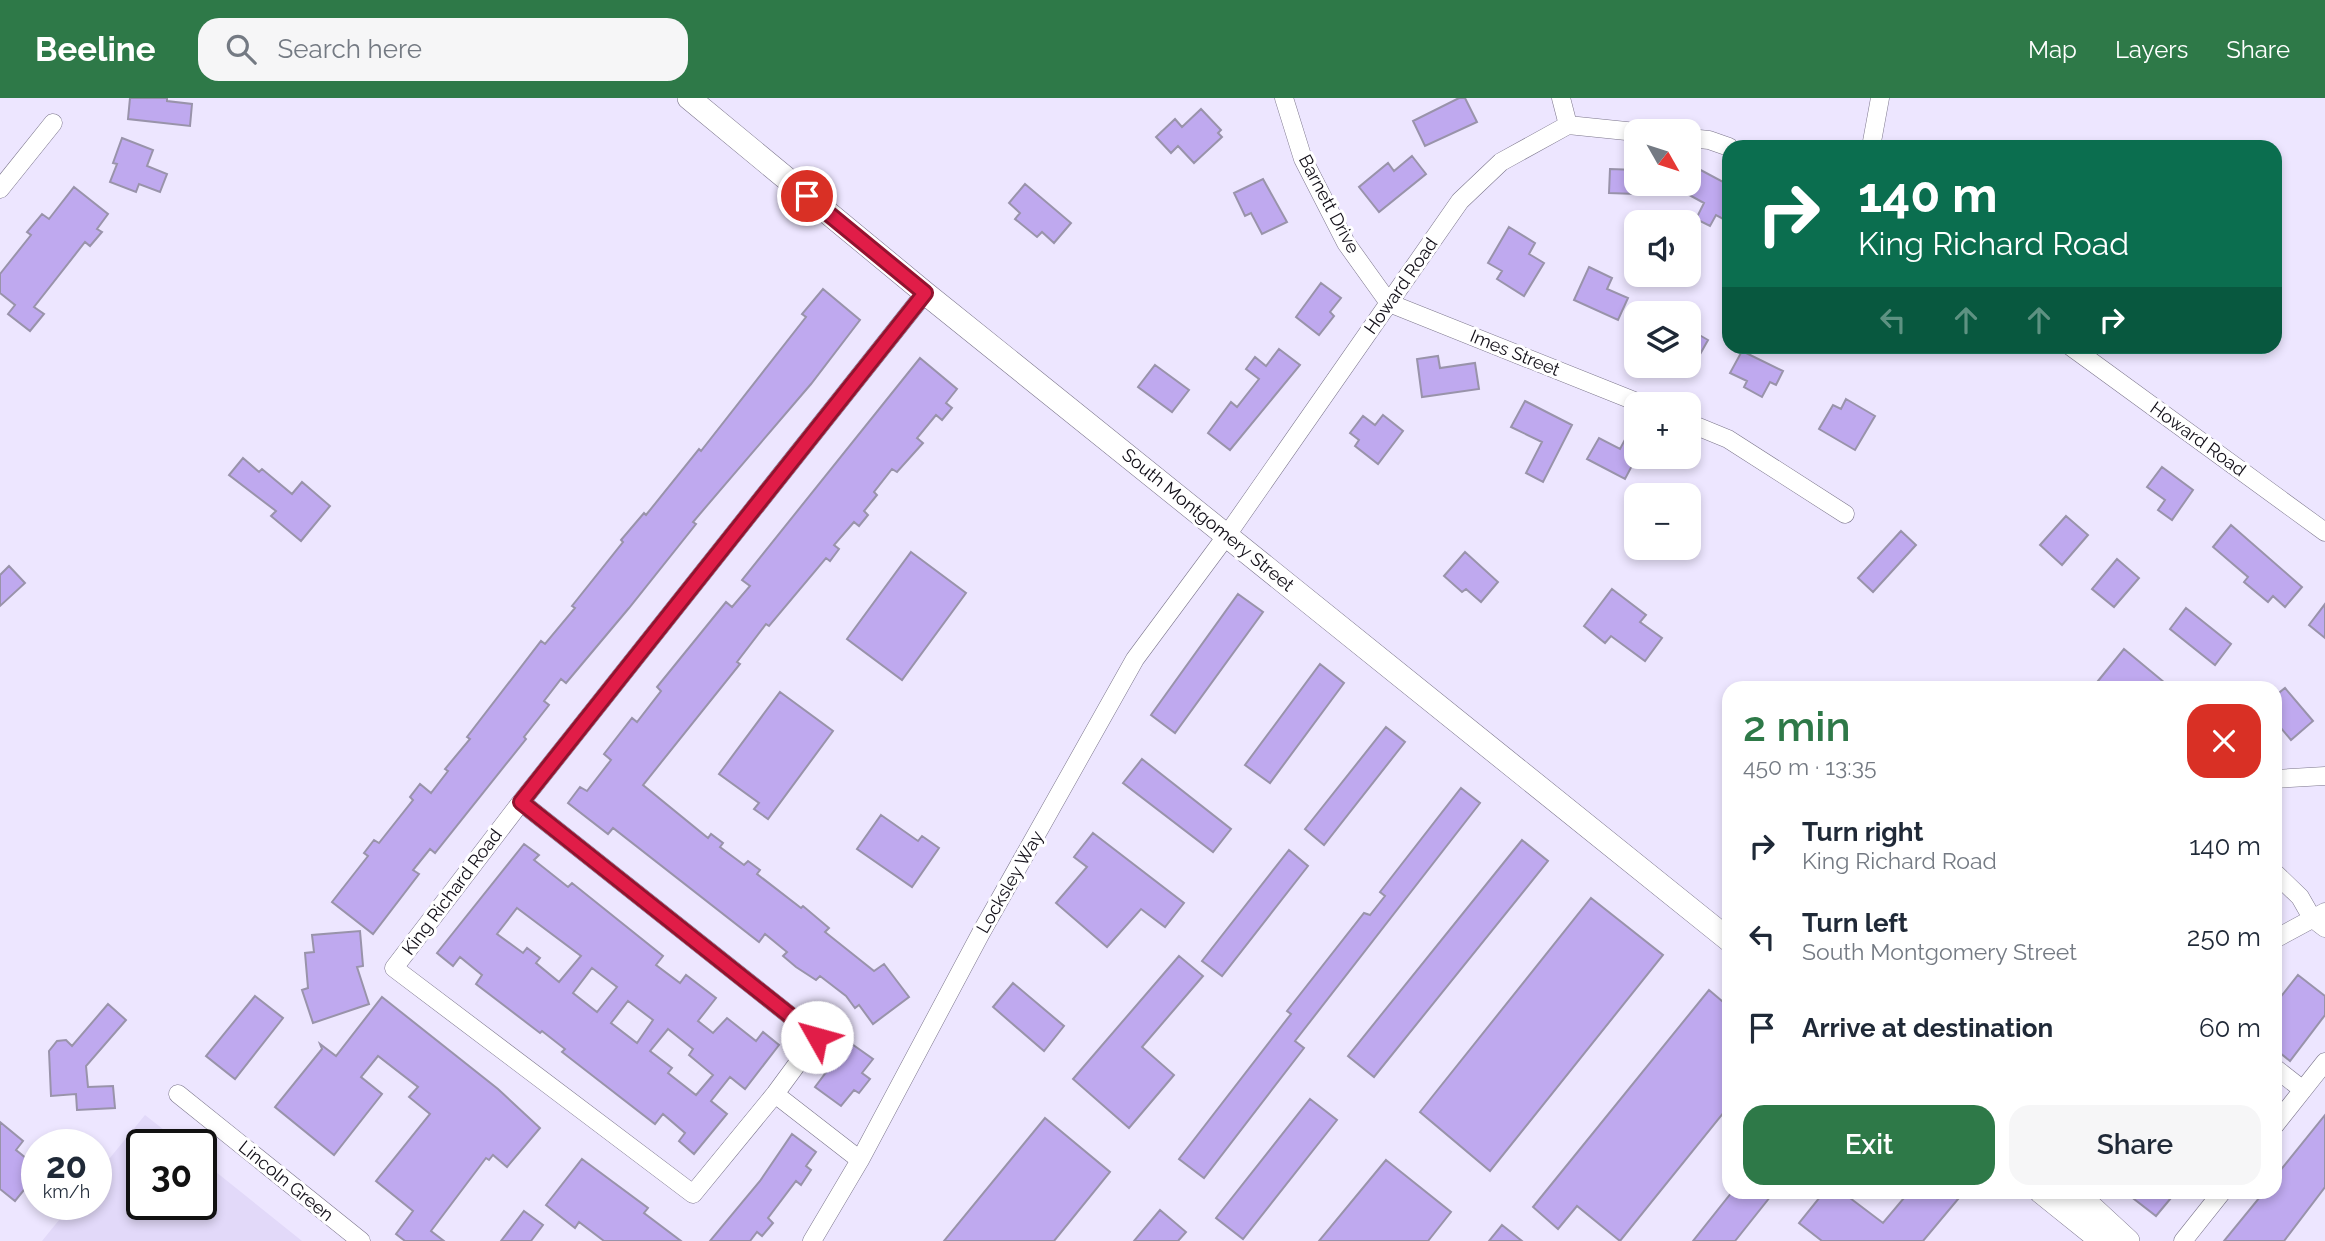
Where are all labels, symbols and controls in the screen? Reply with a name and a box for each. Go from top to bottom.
search box [198,18,688,81]
text: Beeline [35,30,156,69]
icon: search [222,30,260,68]
text: Search here [278,34,422,64]
text: Map [2028,35,2077,64]
text: Layers [2115,35,2188,64]
text: Share [2226,35,2290,64]
north arrow [1624,119,1701,196]
map controls [1624,119,1701,560]
street label: Barnett Drive [1295,151,1364,257]
pin [777,166,837,226]
text: 140 m [1858,166,1998,223]
icon: right [1743,168,1834,259]
icon: arrive [788,177,826,215]
button: sound [1624,210,1701,287]
text: King Richard Road [1858,225,2129,262]
street label: Howard Road [1360,234,1442,338]
button: layers [1624,301,1701,378]
icon: left [1874,301,1912,339]
icon: ahead [1947,301,1985,339]
icon: ahead [2020,301,2058,339]
icon: right [2093,301,2131,339]
street label: Imes Street [1467,325,1563,380]
button: + [1624,392,1701,469]
street label: Howard Road [2147,397,2250,480]
street label: South Montgomery Street [1118,444,1299,595]
button: − [1624,483,1701,560]
text: 2 min [1743,702,1851,751]
button: close [2187,704,2261,778]
text: 450 m · 13:35 [1743,753,1877,780]
text: Turn right [1802,817,1923,847]
street label: King Richard Road [397,824,506,959]
street label: Locksley Way [972,827,1047,937]
icon: right [1743,827,1781,865]
text: 140 m [2189,831,2261,861]
text: King Richard Road [1802,847,1997,874]
text: Turn left [1802,908,1908,938]
icon: left [1743,918,1781,956]
text: 250 m [2187,922,2261,952]
text: South Montgomery Street [1802,938,2077,965]
position arrow [780,1000,854,1074]
icon: arrive [1743,1009,1781,1047]
text: Arrive at destination [1802,1013,2053,1043]
text: 60 m [2199,1013,2261,1043]
button: Exit [1743,1105,1995,1185]
button: Share [2009,1105,2261,1185]
speed limit sign: 30 [126,1129,217,1220]
street label: Lincoln Green [235,1136,338,1225]
text: 20 [46,1145,87,1186]
text: km/h [43,1181,90,1202]

